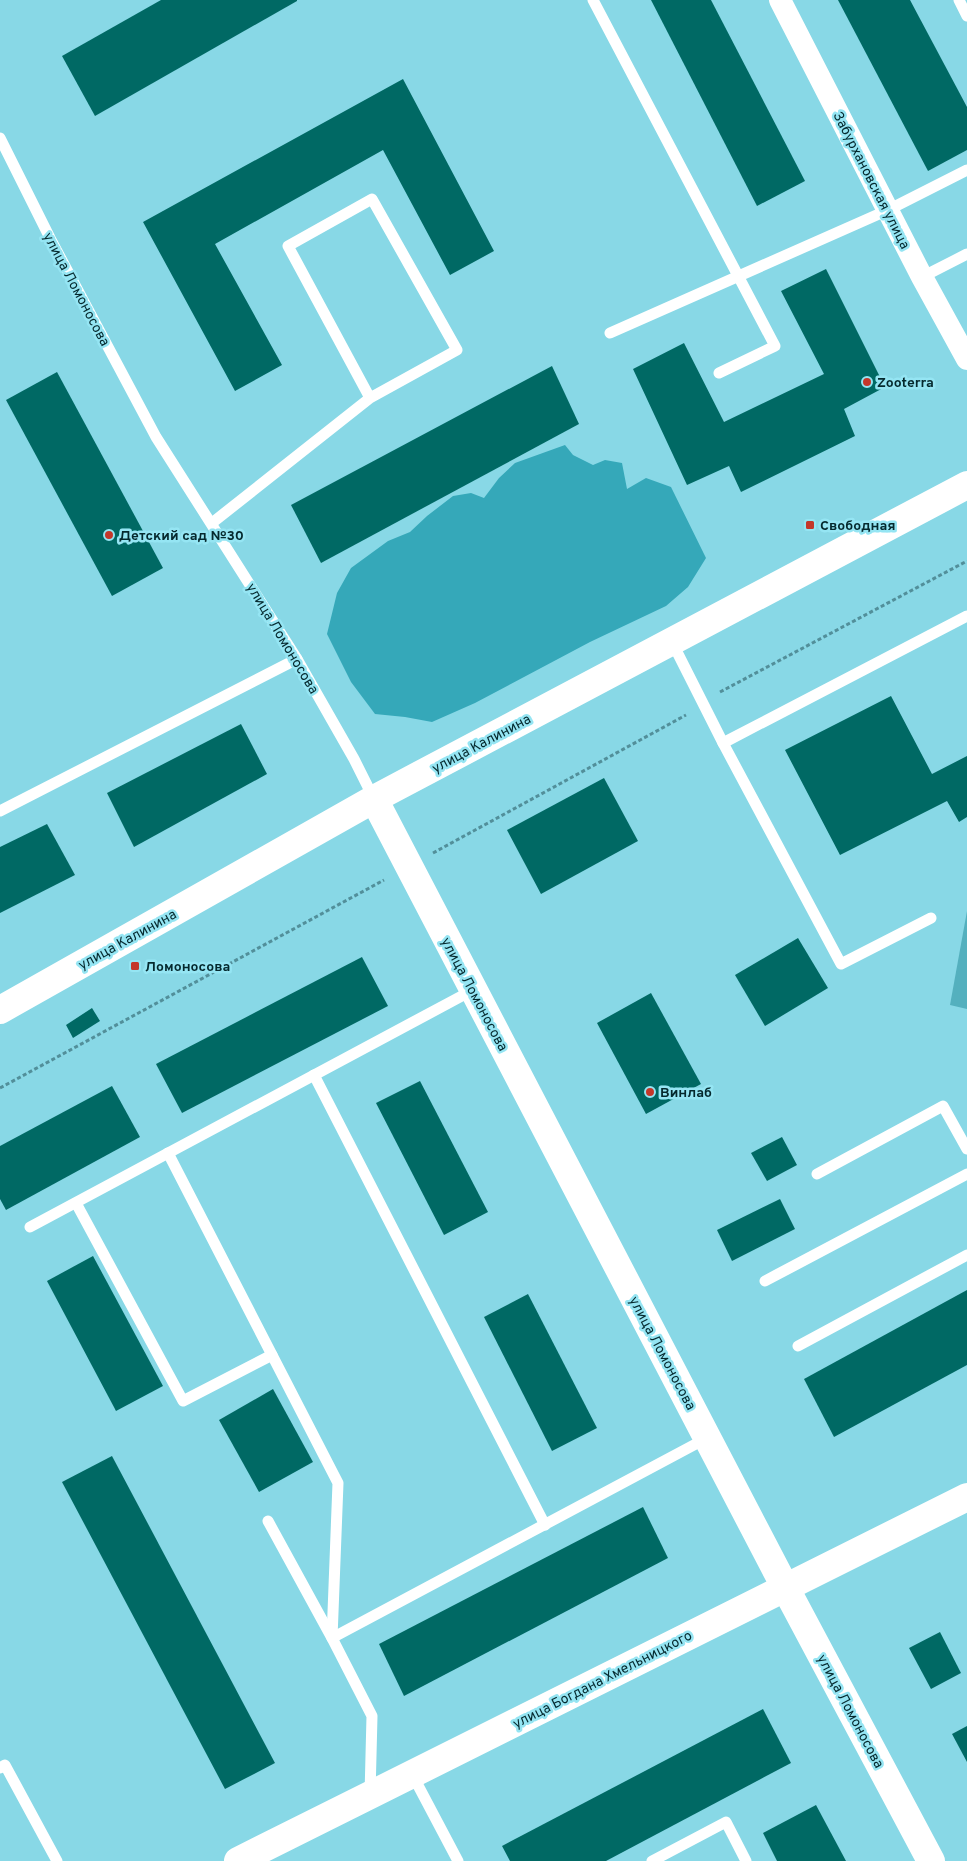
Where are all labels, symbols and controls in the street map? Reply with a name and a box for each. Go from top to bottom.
street label: Забурхановская улица [829,109,913,252]
street label: улица Ломоносова [39,230,113,349]
place label: Zooterra [877,375,934,392]
marker: Zooterra [861,376,873,388]
place label: Свободная [820,518,895,535]
marker: Свободная [804,519,816,531]
place label: Детский сад №30 [119,528,244,545]
marker: Детский сад №30 [103,529,115,541]
street label: улица Ломоносова [242,580,322,697]
street label: улица Калинина [429,711,534,778]
street label: улица Калинина [76,906,180,974]
street label: улица Ломоносова [437,935,511,1054]
place label: Ломоносова [145,959,230,976]
marker: Ломоносова [129,960,141,972]
place label: Винлаб [660,1085,712,1102]
marker: Винлаб [644,1086,656,1098]
street label: улица Ломоносова [625,1294,699,1413]
street label: улица Богдана Хмельницкого [510,1628,695,1733]
street label: улица Ломоносова [813,1652,887,1771]

